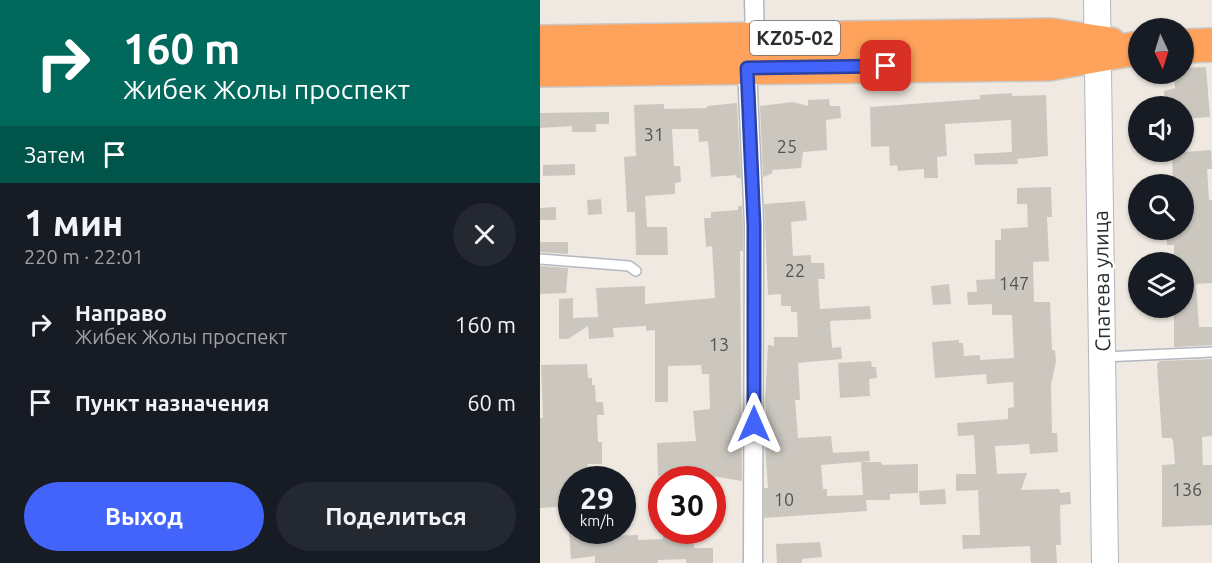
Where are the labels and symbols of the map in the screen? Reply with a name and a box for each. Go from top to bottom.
north arrow [1128,18,1194,84]
road number: KZ05-02 [750,21,840,55]
pin [860,40,911,91]
house number: 31 [644,124,664,144]
house number: 25 [777,136,797,156]
street label: Спатева улица [1088,210,1114,352]
house number: 22 [785,260,805,280]
house number: 147 [999,273,1029,293]
house number: 13 [709,334,729,354]
position arrow [722,392,786,456]
speed limit sign: 30 [648,466,726,544]
house number: 136 [1172,479,1202,499]
house number: 10 [774,489,794,509]

